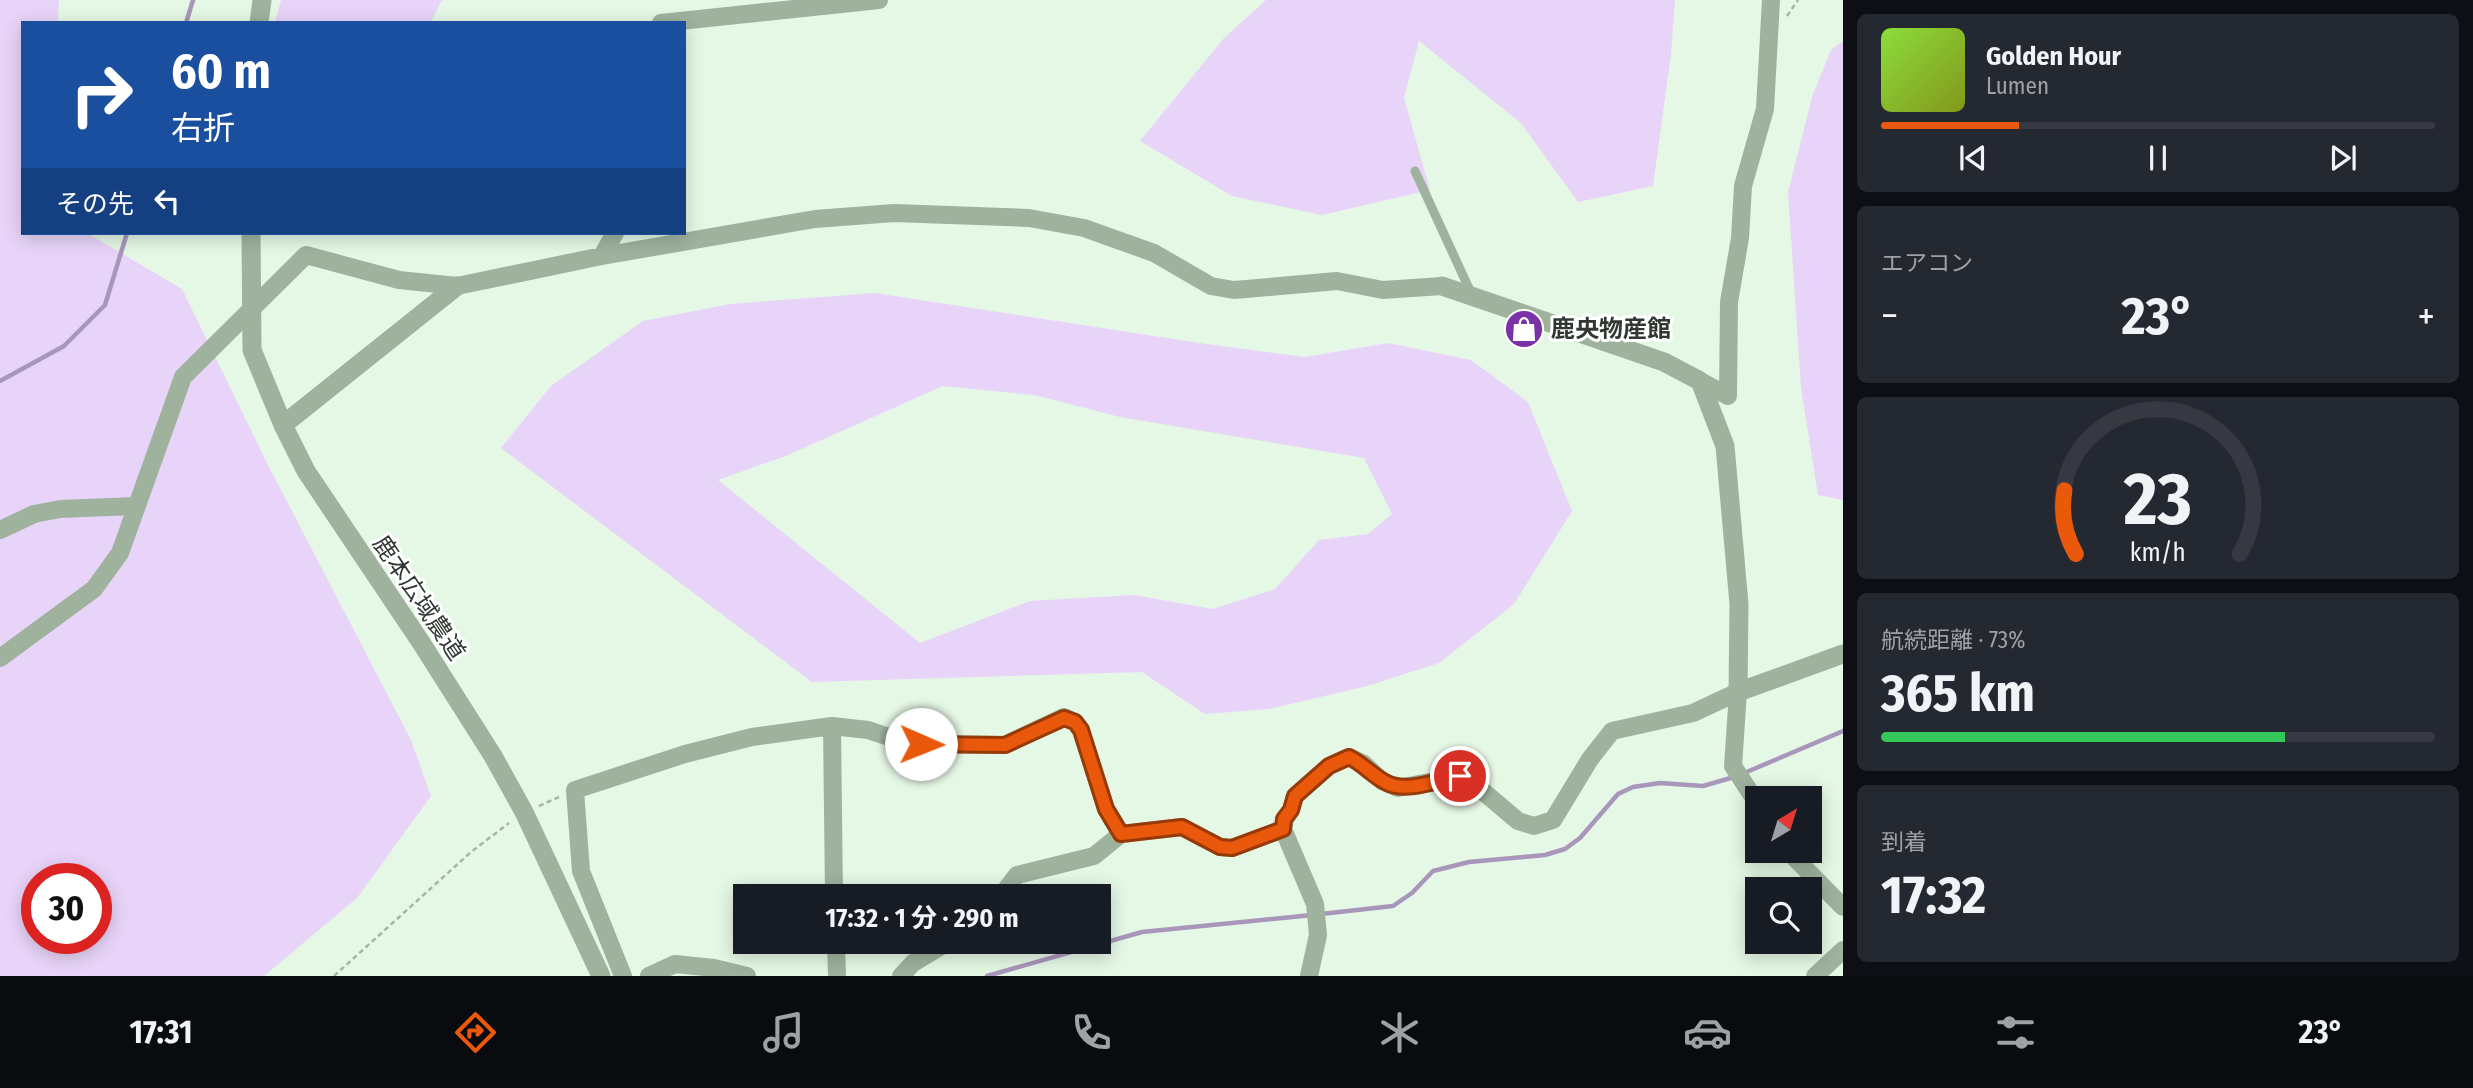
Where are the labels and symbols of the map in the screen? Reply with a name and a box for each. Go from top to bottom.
shop icon: 鹿央物産館 [1503,308,1545,350]
place label: 鹿央物産館 [1551,315,1671,343]
street label: 鹿本広域農道 [367,530,471,666]
position arrow [884,707,958,781]
pin [1430,746,1490,806]
north arrow [1745,786,1822,863]
speed limit sign: 30 [21,863,112,954]

